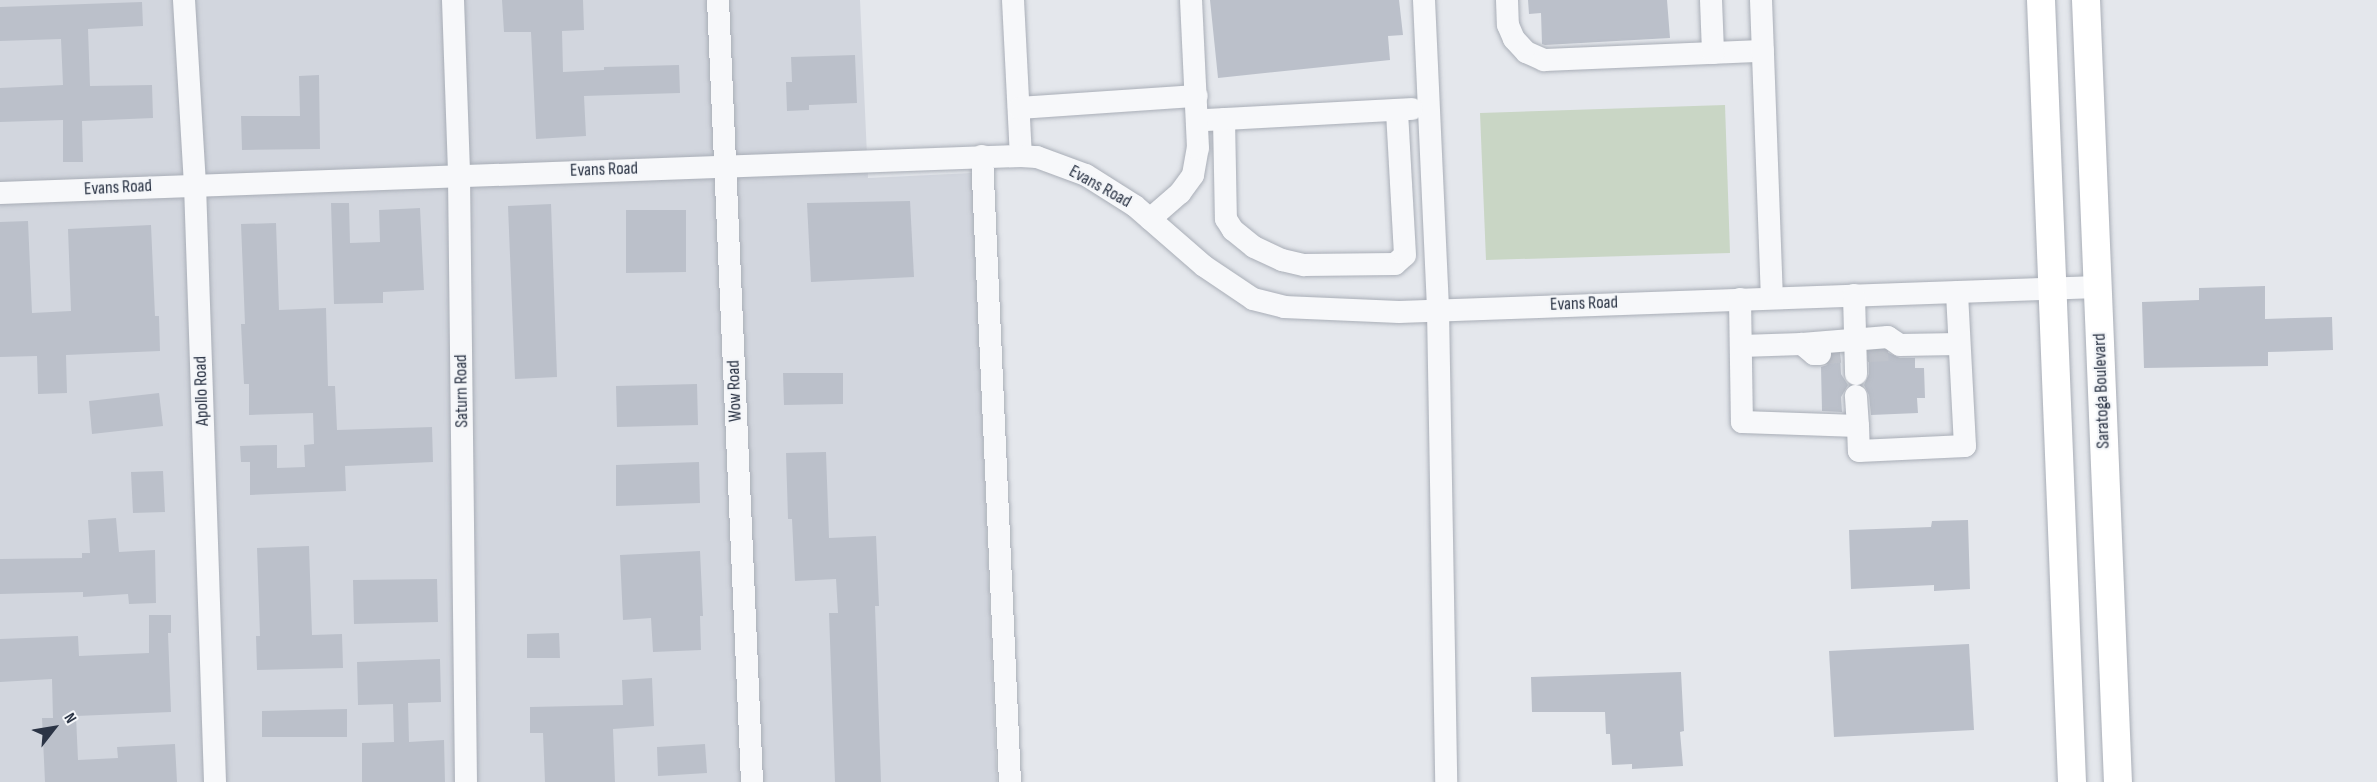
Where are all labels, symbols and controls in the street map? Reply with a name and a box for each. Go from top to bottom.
street label: Evans Road [570,158,638,182]
street label: Evans Road [1065,161,1135,213]
street label: Evans Road [83,175,153,201]
street label: Evans Road [1550,292,1618,316]
street label: Saratoga Boulevard [2089,333,2115,449]
street label: Saturn Road [451,354,473,428]
street label: Apollo Road [190,356,214,426]
street label: Wow Road [723,360,747,422]
north arrow [24,698,84,758]
text: N [60,710,80,727]

